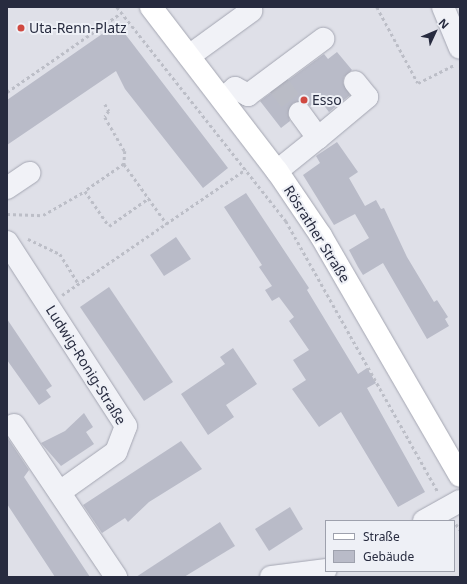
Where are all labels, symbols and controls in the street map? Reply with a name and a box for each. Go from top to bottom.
north arrow [415,12,455,52]
text: N [435,15,452,32]
place label: Uta-Renn-Platz [29,20,127,36]
marker: Uta-Renn-Platz [16,23,26,33]
place label: Esso [312,92,342,108]
marker: Esso [299,95,309,105]
street label: Rösrather Straße [280,182,354,286]
street label: Ludwig-Ronig-Straße [42,302,130,428]
legend [325,520,455,572]
text: Straße [363,528,400,545]
text: Gebäude [363,548,414,565]

